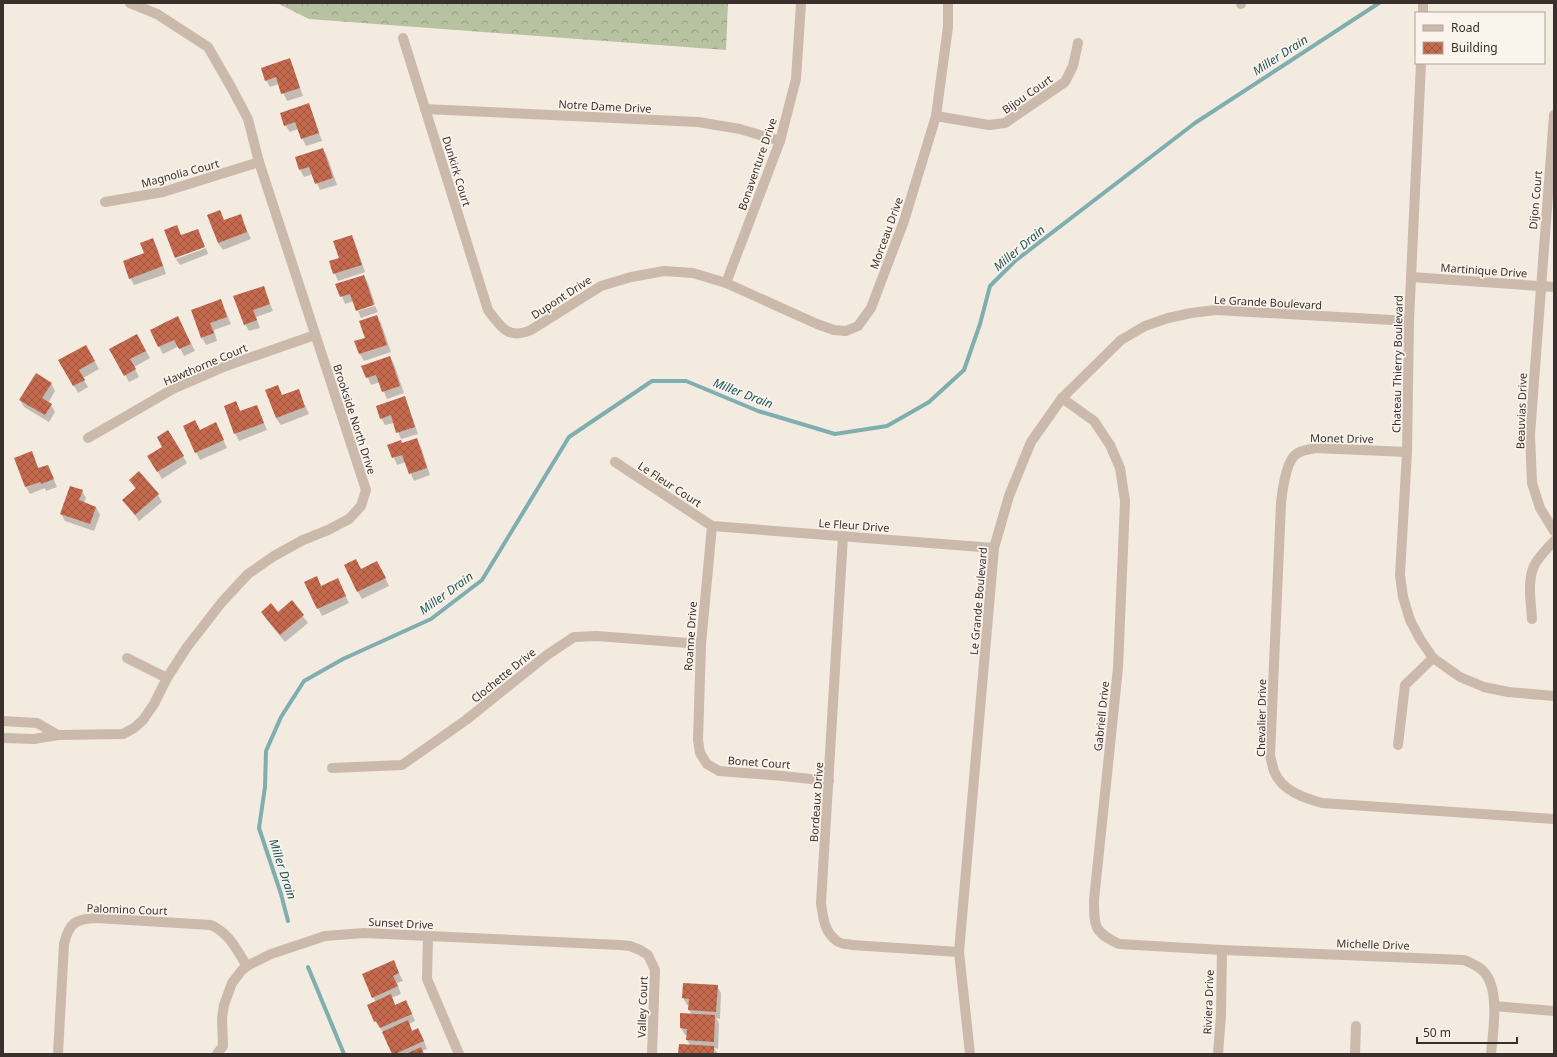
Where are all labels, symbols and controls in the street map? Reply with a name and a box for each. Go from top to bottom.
legend [1415,12,1545,64]
text: Road [1451,19,1480,36]
water label: Miller Drain [1249,31,1311,79]
text: Building [1451,39,1498,56]
street label: Bijou Court [999,71,1055,117]
street label: Notre Dame Drive [558,96,652,116]
street label: Bonaventure Drive [734,116,780,212]
street label: Dunkirk Court [439,134,475,208]
street label: Magnolia Court [139,155,221,191]
street label: Dijon Court [1525,170,1545,230]
street label: Morceau Drive [866,195,906,271]
water label: Miller Drain [990,221,1049,275]
street label: Martinique Drive [1440,259,1528,281]
street label: Dupont Drive [528,272,594,322]
street label: Le Grande Boulevard [1214,292,1322,312]
street label: Chateau Thierry Boulevard [1388,295,1406,433]
street label: Hawthorne Court [161,340,249,388]
street label: Brookside North Drive [330,362,380,476]
street label: Beauvias Drive [1512,373,1530,449]
water label: Miller Drain [711,374,775,412]
street label: Monet Drive [1310,430,1374,446]
street label: Le Fleur Court [635,458,705,510]
street label: Le Fleur Drive [818,515,890,535]
street label: Le Grande Boulevard [966,546,990,656]
water label: Miller Drain [416,568,476,618]
street label: Roanne Drive [680,601,700,671]
street label: Clochette Drive [468,644,538,706]
street label: Chevalier Drive [1253,679,1269,757]
street label: Gabriell Drive [1090,680,1112,752]
street label: Bonet Court [727,752,791,772]
street label: Bordeaux Drive [806,762,826,842]
water label: Miller Drain [265,837,301,901]
street label: Palomino Court [86,900,168,918]
street label: Sunset Drive [368,914,434,932]
street label: Michelle Drive [1336,935,1410,953]
street label: Riviera Drive [1199,969,1217,1035]
street label: Valley Court [633,976,651,1038]
scale bar [1417,1019,1517,1045]
text: 50 m [1423,1024,1451,1041]

